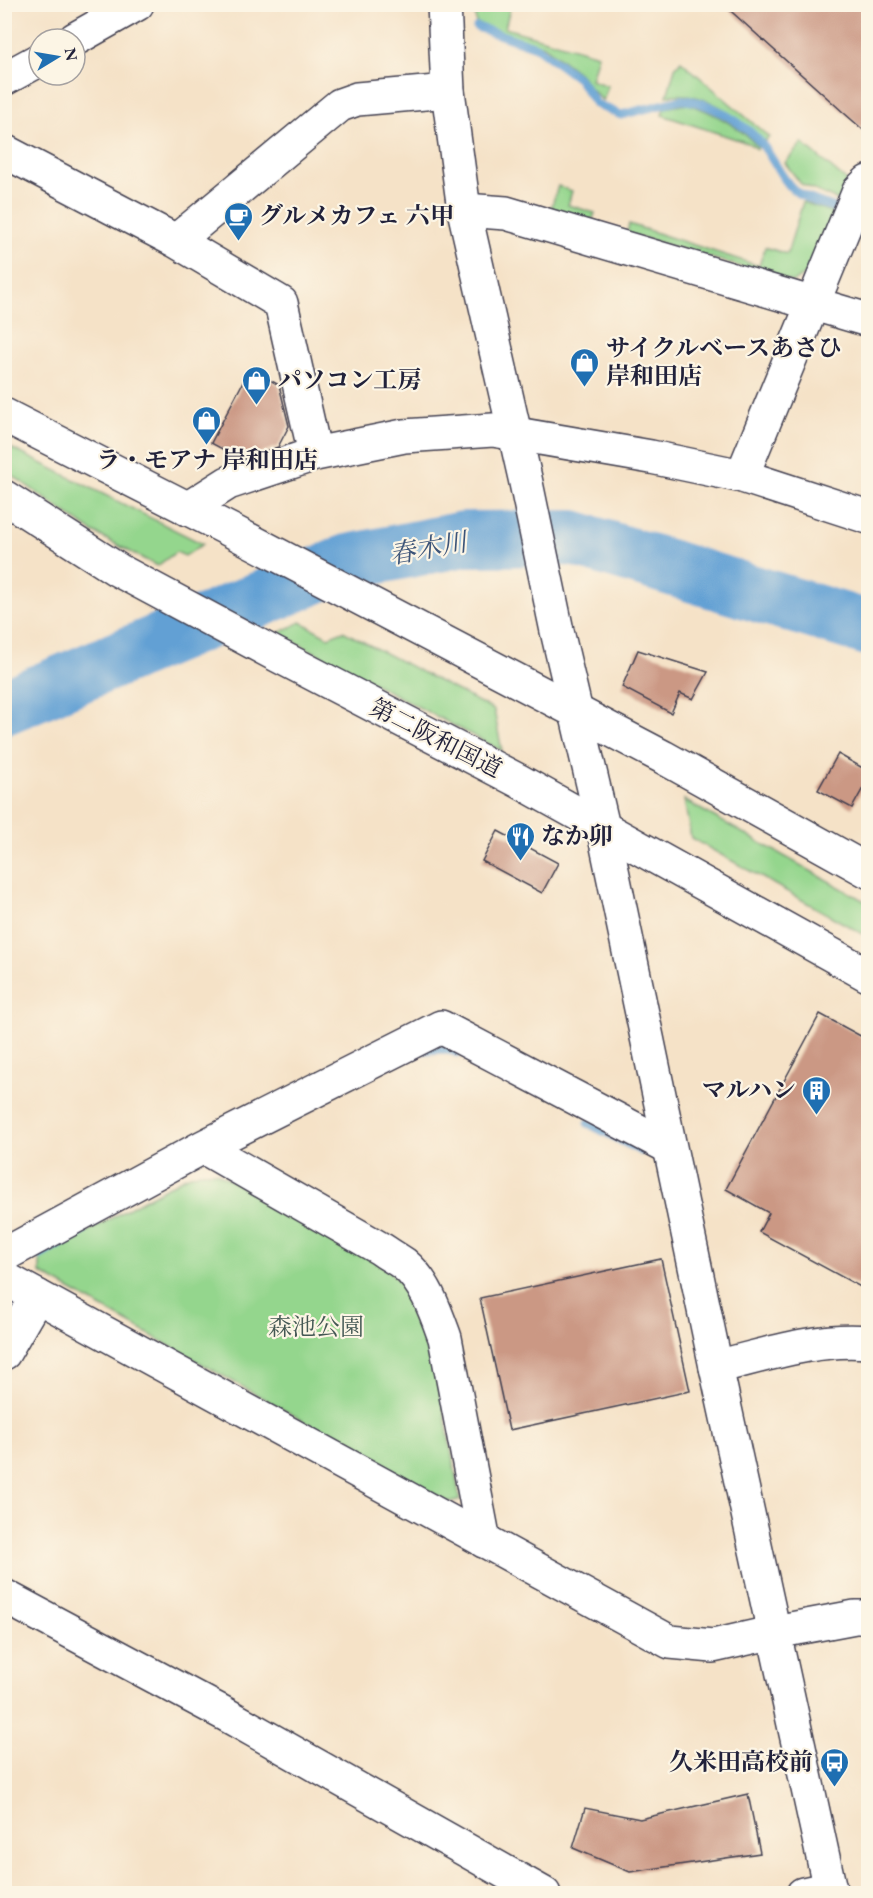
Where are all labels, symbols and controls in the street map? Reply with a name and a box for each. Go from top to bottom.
north arrow [27,27,87,87]
text: N [60,46,83,63]
cafe icon: グルメカフェ 六甲 [222,200,254,242]
place label: グルメカフェ 六甲 [259,200,454,231]
place label: サイクルベースあさひ 岸和田店 [606,332,842,391]
shop icon: サイクルベースあさひ 岸和田店 [569,346,601,388]
shop icon: パソコン工房 [241,364,273,406]
place label: パソコン工房 [278,364,422,395]
shop icon: ラ・モアナ 岸和田店 [191,404,223,446]
place label: ラ・モアナ 岸和田店 [96,444,318,475]
water label: 春木川 [387,524,472,572]
street label: 第二阪和国道 [365,691,507,784]
restaurant icon: なか卯 [504,820,536,862]
place label: なか卯 [541,820,613,851]
place label: マルハン [702,1074,796,1105]
building icon: マルハン [801,1074,833,1116]
park label: 森池公園 [268,1311,364,1342]
place label: 久米田高校前 [669,1746,813,1777]
bus stop icon: 久米田高校前 [818,1746,850,1788]

